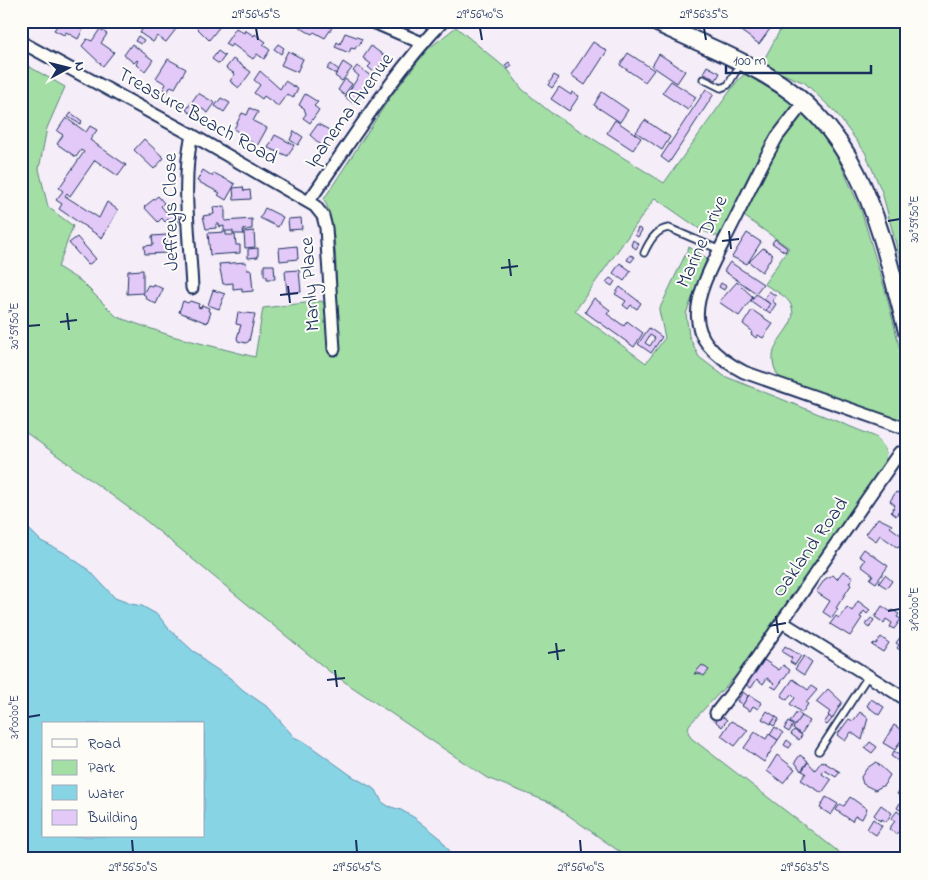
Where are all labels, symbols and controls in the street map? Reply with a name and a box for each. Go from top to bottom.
text: 29°56'45"S [232,6,281,24]
text: 29°56'40"S [457,6,504,24]
text: 29°56'35"S [680,6,729,24]
north arrow [42,42,92,92]
scale bar [726,42,870,74]
street label: Ipanema Avenue [298,47,402,175]
text: 100 m [733,50,766,72]
text: N [68,61,90,73]
street label: Treasure Beach Road [112,61,282,173]
street label: Jeffreys Close [156,153,188,271]
street label: Marine Drive [670,191,736,293]
text: 30°59'50"E [906,195,924,243]
street label: Manly Place [293,236,329,332]
text: 30°59'50"E [6,302,24,350]
street label: Oakland Road [766,492,856,604]
text: 31°00'00"E [906,587,924,631]
text: 31°00'00"E [6,695,24,739]
legend [42,722,205,838]
text: Road [88,733,121,755]
text: Park [88,757,116,779]
text: Water [88,783,124,805]
text: Building [87,807,137,830]
text: 29°56'50"S [109,859,158,877]
text: 29°56'45"S [333,859,382,877]
text: 29°56'40"S [558,859,605,877]
text: 29°56'35"S [781,859,830,877]

